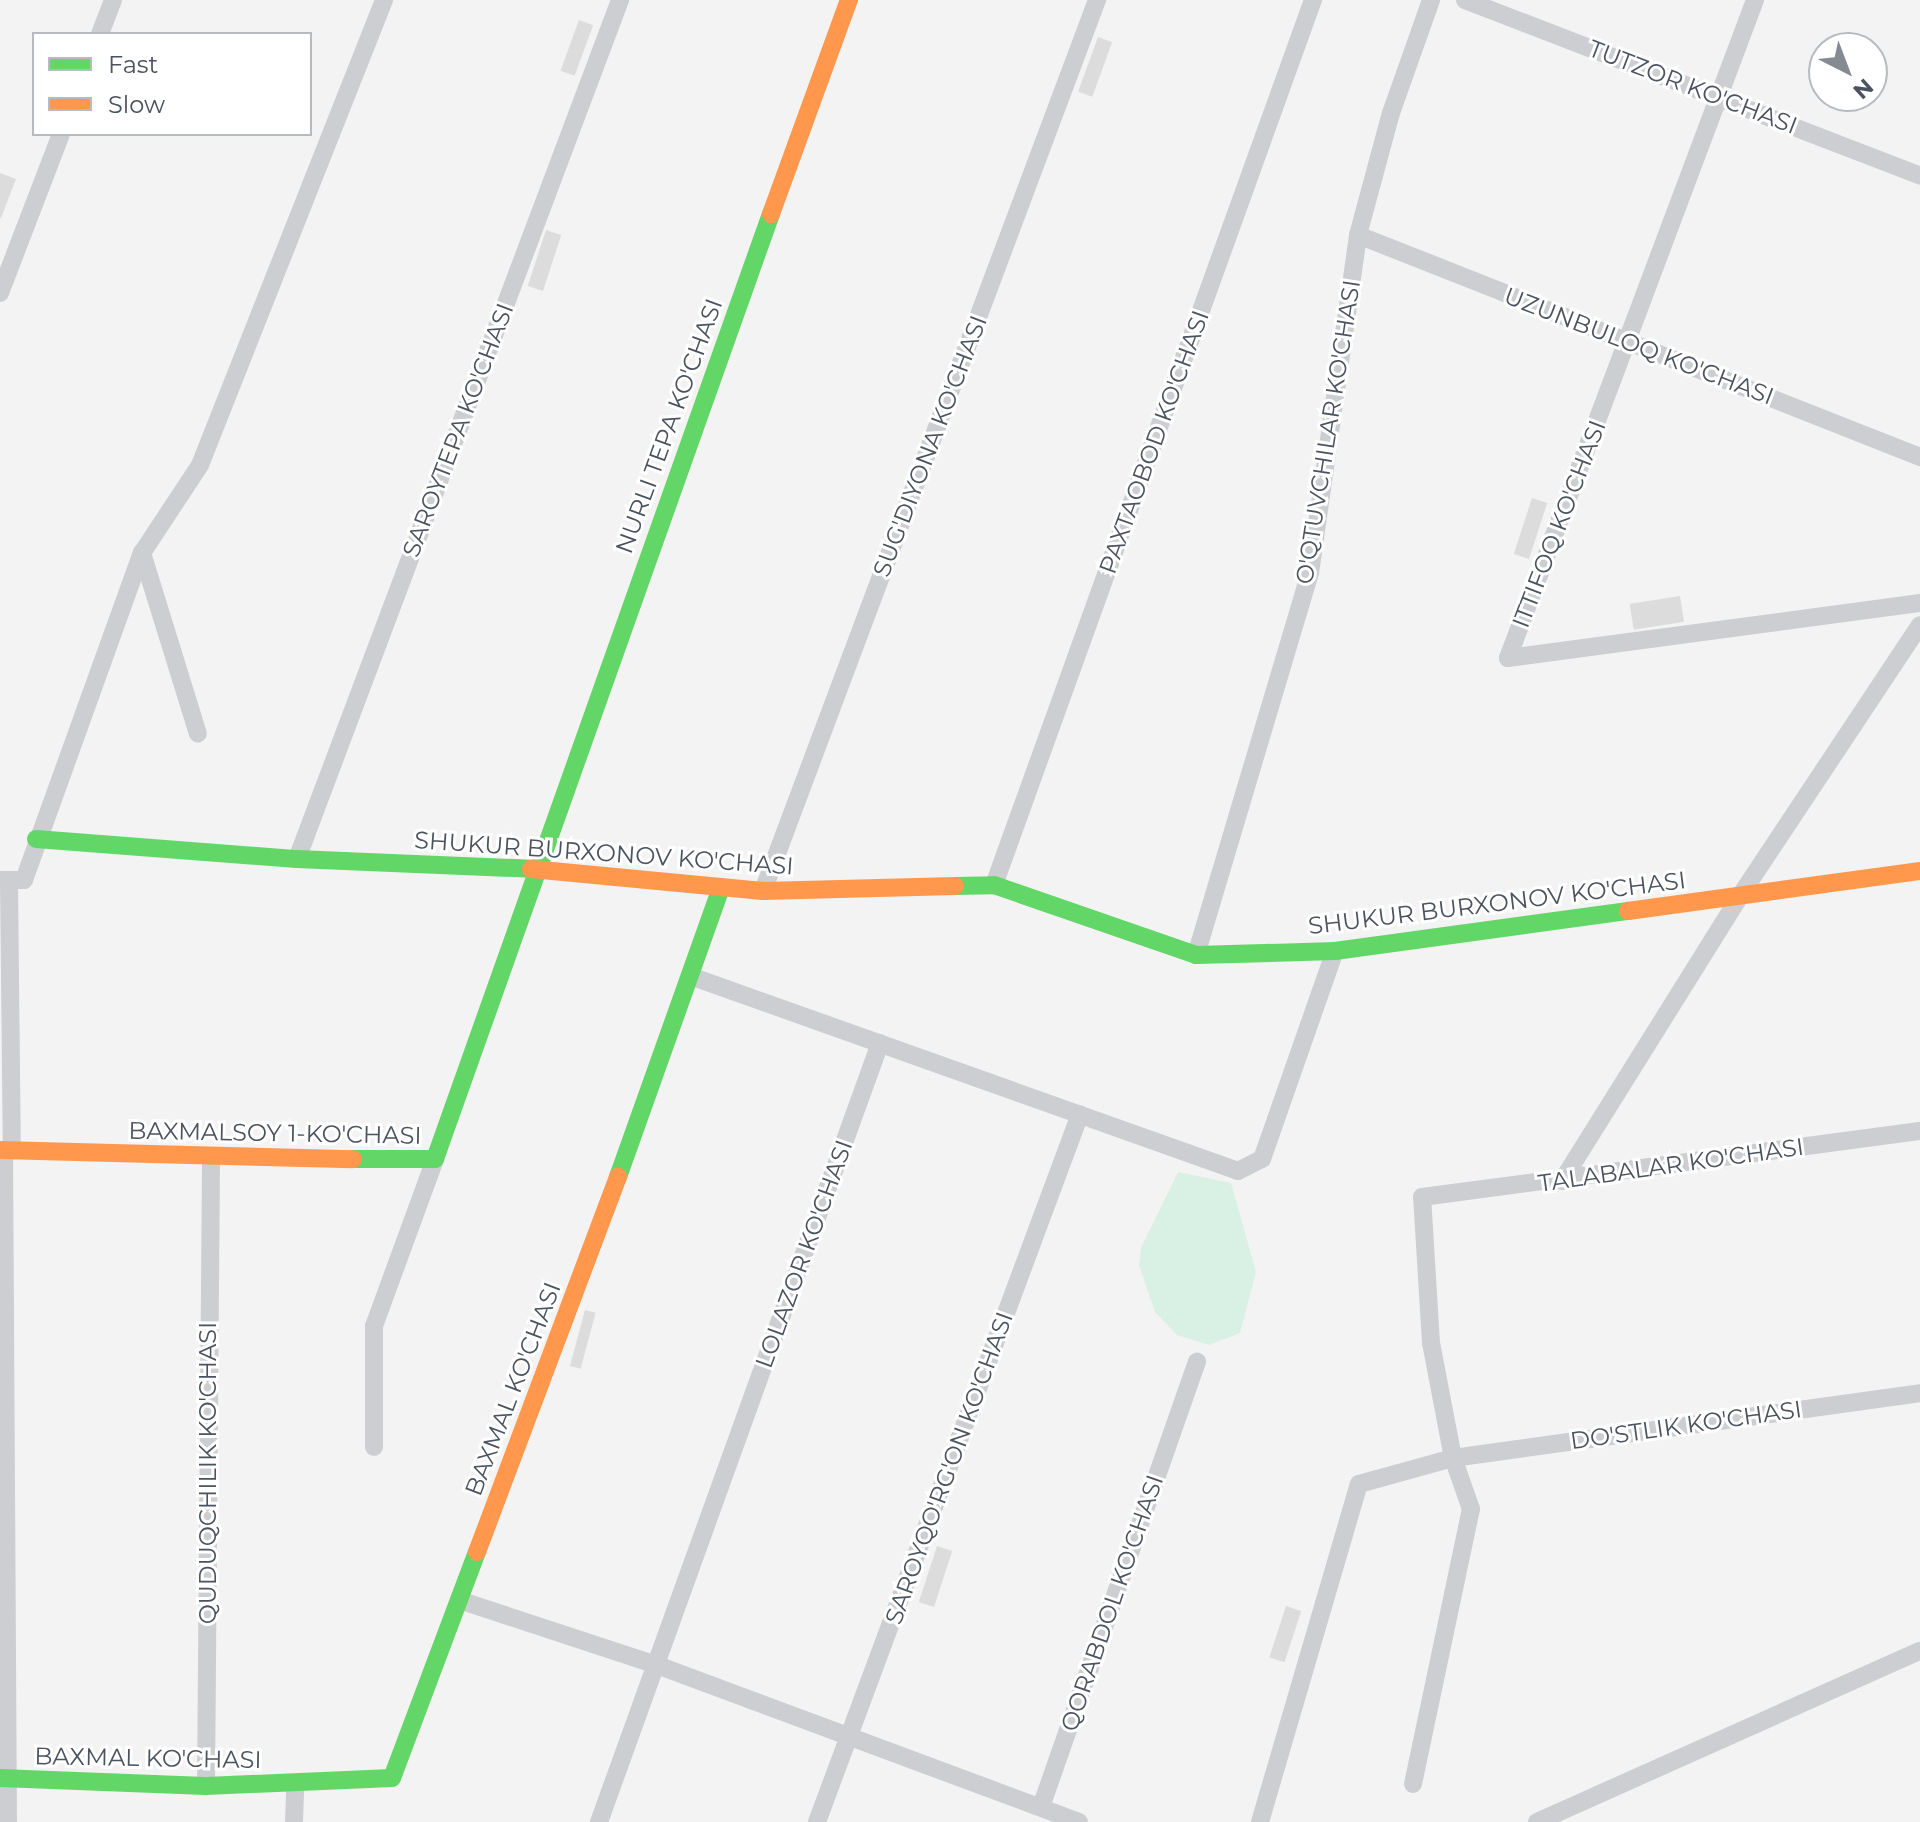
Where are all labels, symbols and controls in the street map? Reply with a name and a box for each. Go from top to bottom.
legend [32,32,312,136]
north arrow [1808,32,1888,112]
street label: TUTZOR KO'CHASI [1585,34,1801,140]
text: Fast [108,50,158,79]
text: N [1847,73,1879,105]
text: Slow [108,90,165,119]
street label: O'QTUVCHILAR KO'CHASI [1290,278,1366,586]
street label: UZUNBULOQ KO'CHASI [1500,281,1778,411]
street label: NURLI TEPA KO'CHASI [609,295,729,557]
street label: SAROYTEPA KO'CHASI [396,299,520,561]
street label: PAXTAOBOD KO'CHASI [1093,306,1215,578]
street label: SUG'DIYONA KO'CHASI [867,311,993,581]
street label: ITTIFOQ KO'CHASI [1506,416,1612,632]
street label: SHUKUR BURXONOV KO'CHASI [413,825,795,881]
street label: SHUKUR BURXONOV KO'CHASI [1307,866,1687,940]
street label: BAXMALSOY 1-KO'CHASI [128,1116,422,1150]
street label: TALABALAR KO'CHASI [1536,1132,1806,1198]
street label: LOLAZOR KO'CHASI [749,1136,859,1372]
street label: BAXMAL KO'CHASI [459,1278,567,1500]
street label: SAROYQO'RG'ON KO'CHASI [879,1308,1019,1628]
street label: QUDUQCHILIK KO'CHASI [194,1322,222,1624]
street label: DO'STLIK KO'CHASI [1568,1394,1804,1456]
street label: QORABDOL KO'CHASI [1055,1471,1169,1735]
street label: BAХMAL KO'CHASI [34,1742,262,1774]

